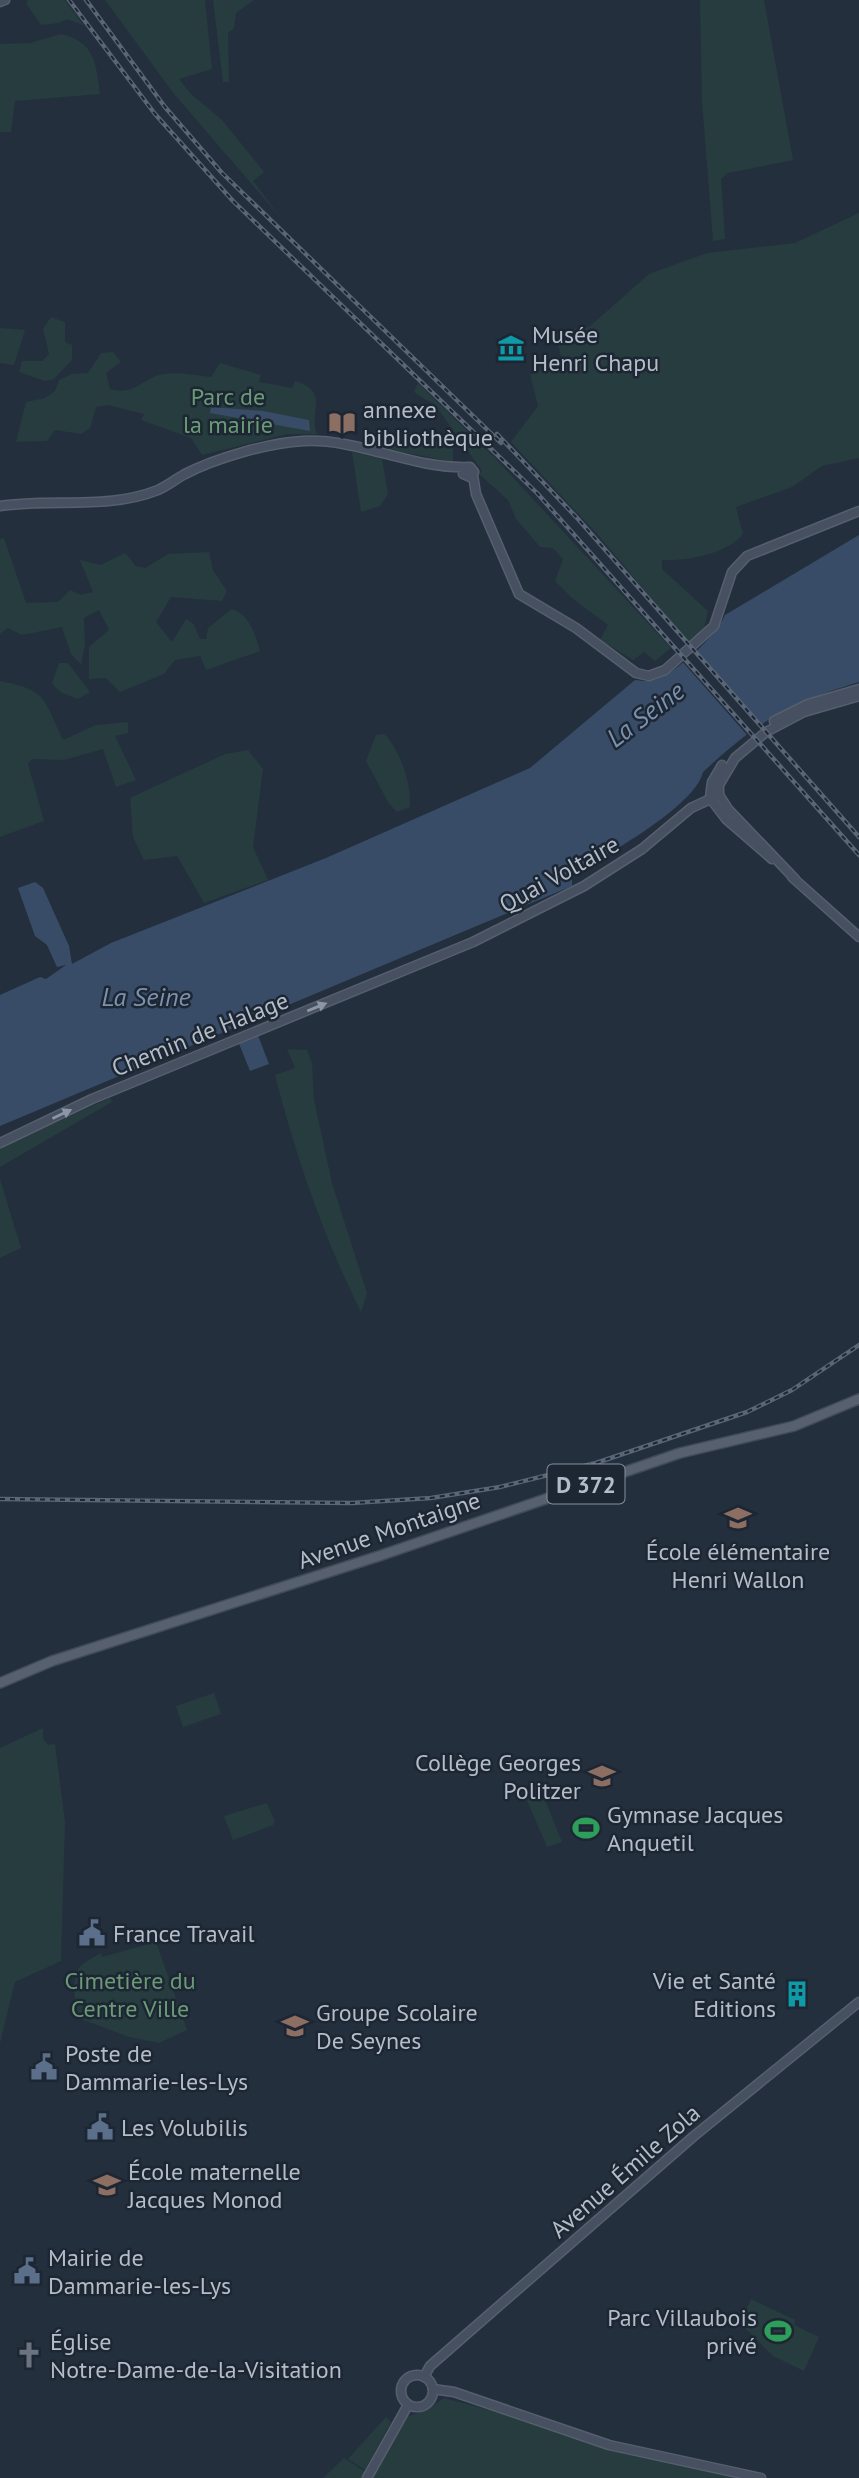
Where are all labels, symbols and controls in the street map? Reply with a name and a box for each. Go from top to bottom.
place label: Musée Henri Chapu [532,319,659,378]
museum icon: Musée Henri Chapu [496,333,526,363]
park label: Parc de la mairie [183,381,273,440]
place label: annexe bibliothèque [363,394,493,453]
library icon: annexe bibliothèque [327,408,357,438]
water label: La Seine [600,674,690,754]
street label: Quai Voltaire [494,828,624,920]
water label: La Seine [101,980,191,1013]
street label: Chemin de Halage [107,984,293,1084]
one-way arrow [306,1001,327,1012]
one-way arrow [52,1108,72,1120]
road number: D 372 [548,1464,624,1504]
street label: Avenue Montaigne [294,1484,484,1576]
school or university icon: École élémentaire Henri Wallon [723,1503,753,1533]
place label: École élémentaire Henri Wallon [646,1536,830,1595]
place label: Collège Georges Politzer [415,1747,581,1806]
school or university icon: Collège Georges Politzer [587,1761,617,1791]
place label: Gymnase Jacques Anquetil [607,1799,783,1858]
sports icon: Gymnase Jacques Anquetil [571,1813,601,1843]
public building icon: France Travail [77,1918,107,1948]
place label: France Travail [113,1918,255,1949]
park label: Cimetière du Centre Ville [64,1965,196,2024]
place label: Vie et Santé Editions [652,1965,776,2024]
building icon: Vie et Santé Editions [782,1979,812,2009]
place label: Groupe Scolaire De Seynes [316,1997,478,2056]
school or university icon: Groupe Scolaire De Seynes [280,2011,310,2041]
place label: Poste de Dammarie-les-Lys [65,2038,248,2097]
public building icon: Poste de Dammarie-les-Lys [29,2052,59,2082]
street label: Avenue Émile Zola [544,2097,706,2245]
public building icon: Les Volubilis [85,2112,115,2142]
place label: Les Volubilis [121,2112,248,2143]
place label: École maternelle Jacques Monod [127,2156,301,2215]
school or university icon: École maternelle Jacques Monod [92,2170,122,2200]
place label: Mairie de Dammarie-les-Lys [48,2242,231,2301]
public building icon: Mairie de Dammarie-les-Lys [12,2256,42,2286]
place label: Parc Villaubois privé [607,2302,757,2361]
sports icon: Parc Villaubois privé [763,2316,793,2346]
place label: Église Notre-Dame-de-la-Visitation [50,2326,342,2385]
church icon: Église Notre-Dame-de-la-Visitation [14,2340,44,2370]

